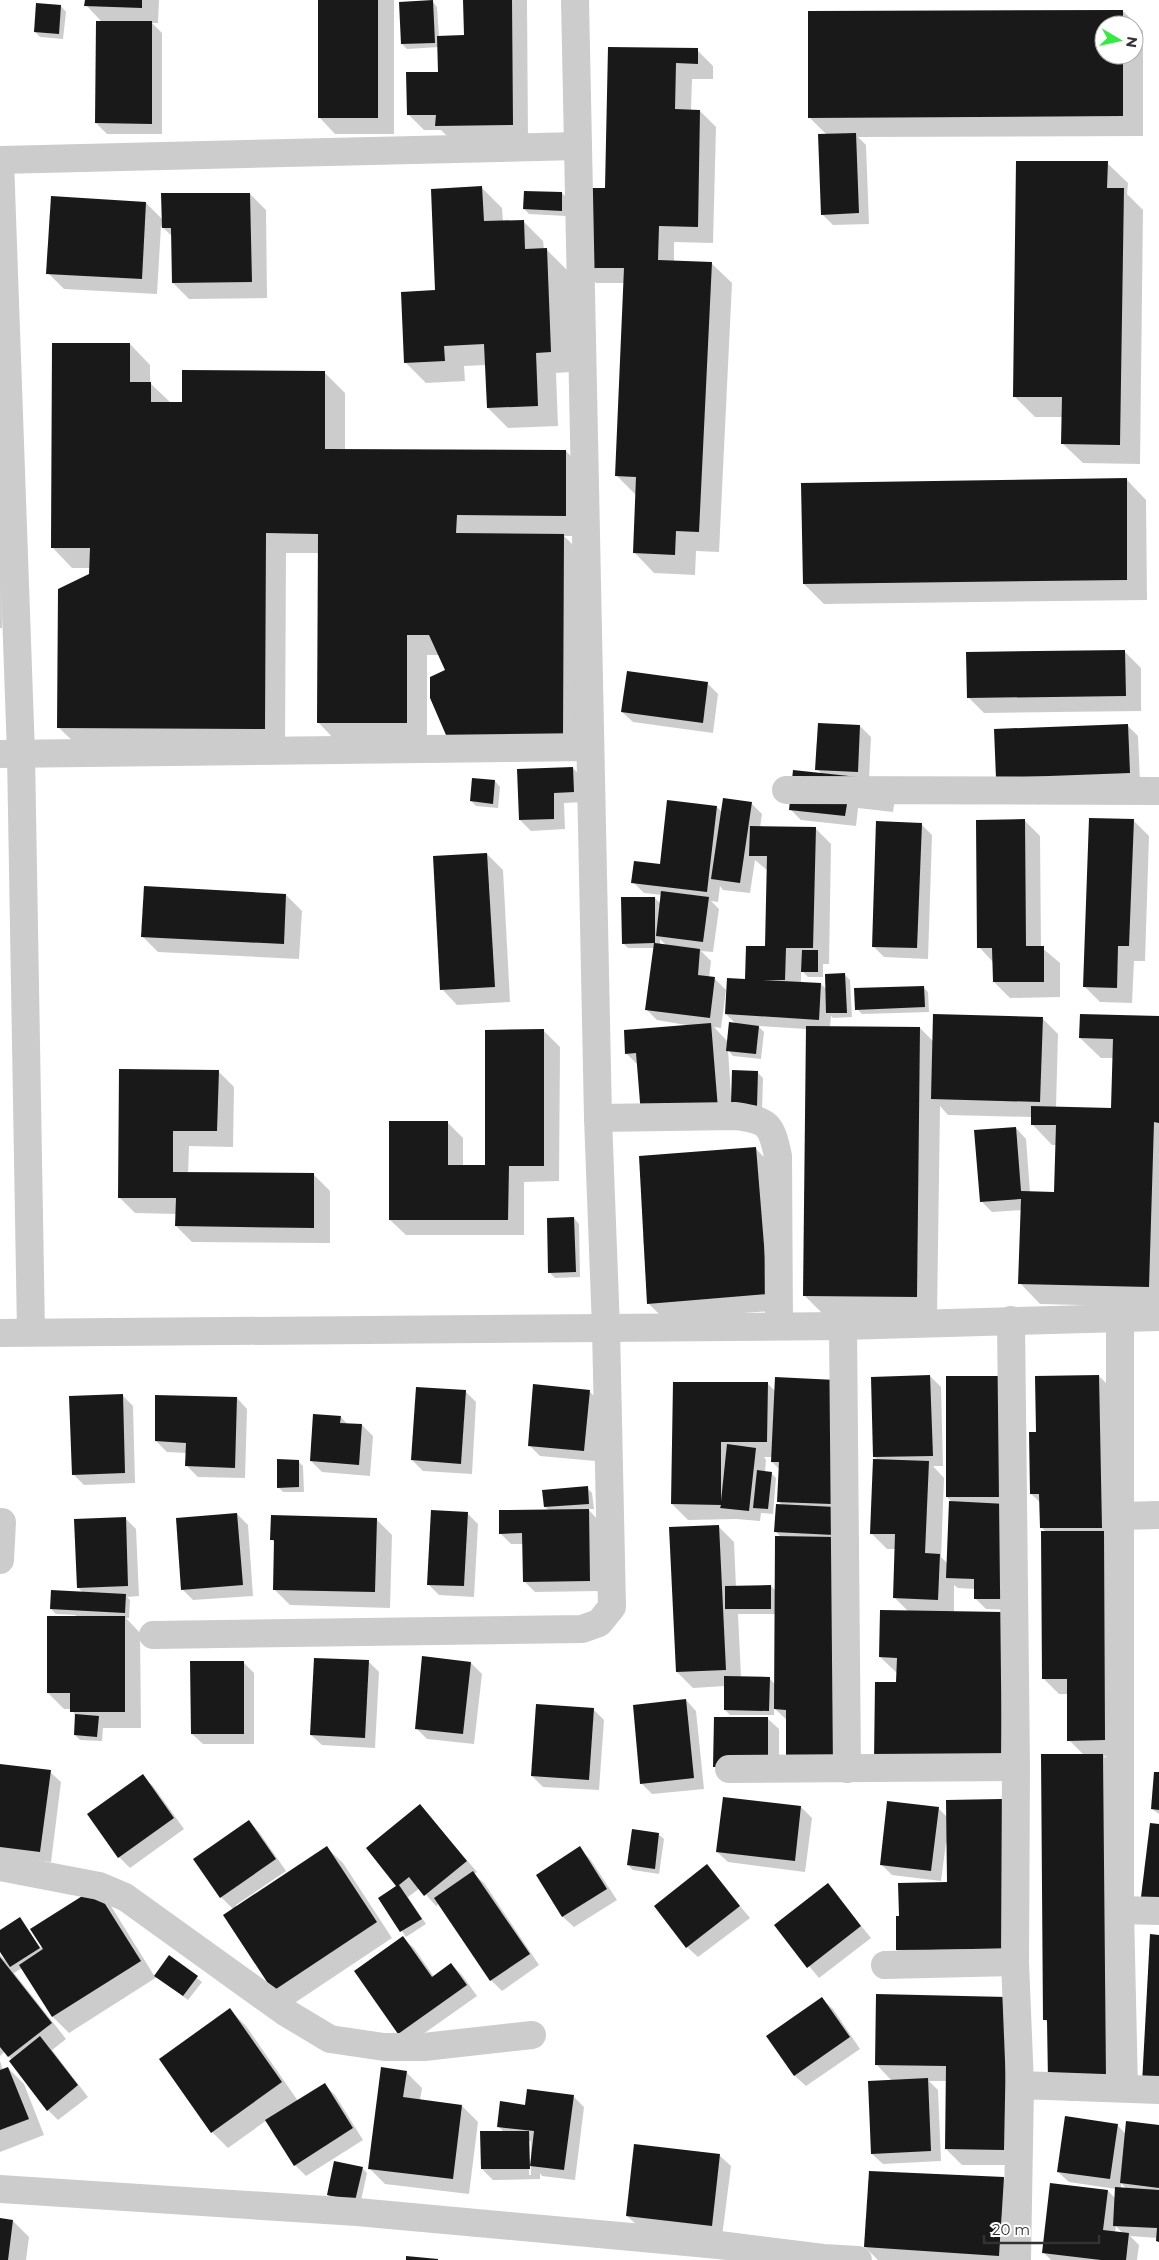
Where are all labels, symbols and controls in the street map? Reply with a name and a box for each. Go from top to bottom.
north arrow [1094,15,1144,65]
text: N [1122,35,1142,49]
scale bar [984,2212,1099,2244]
text: 20 m [992,2220,1030,2239]

